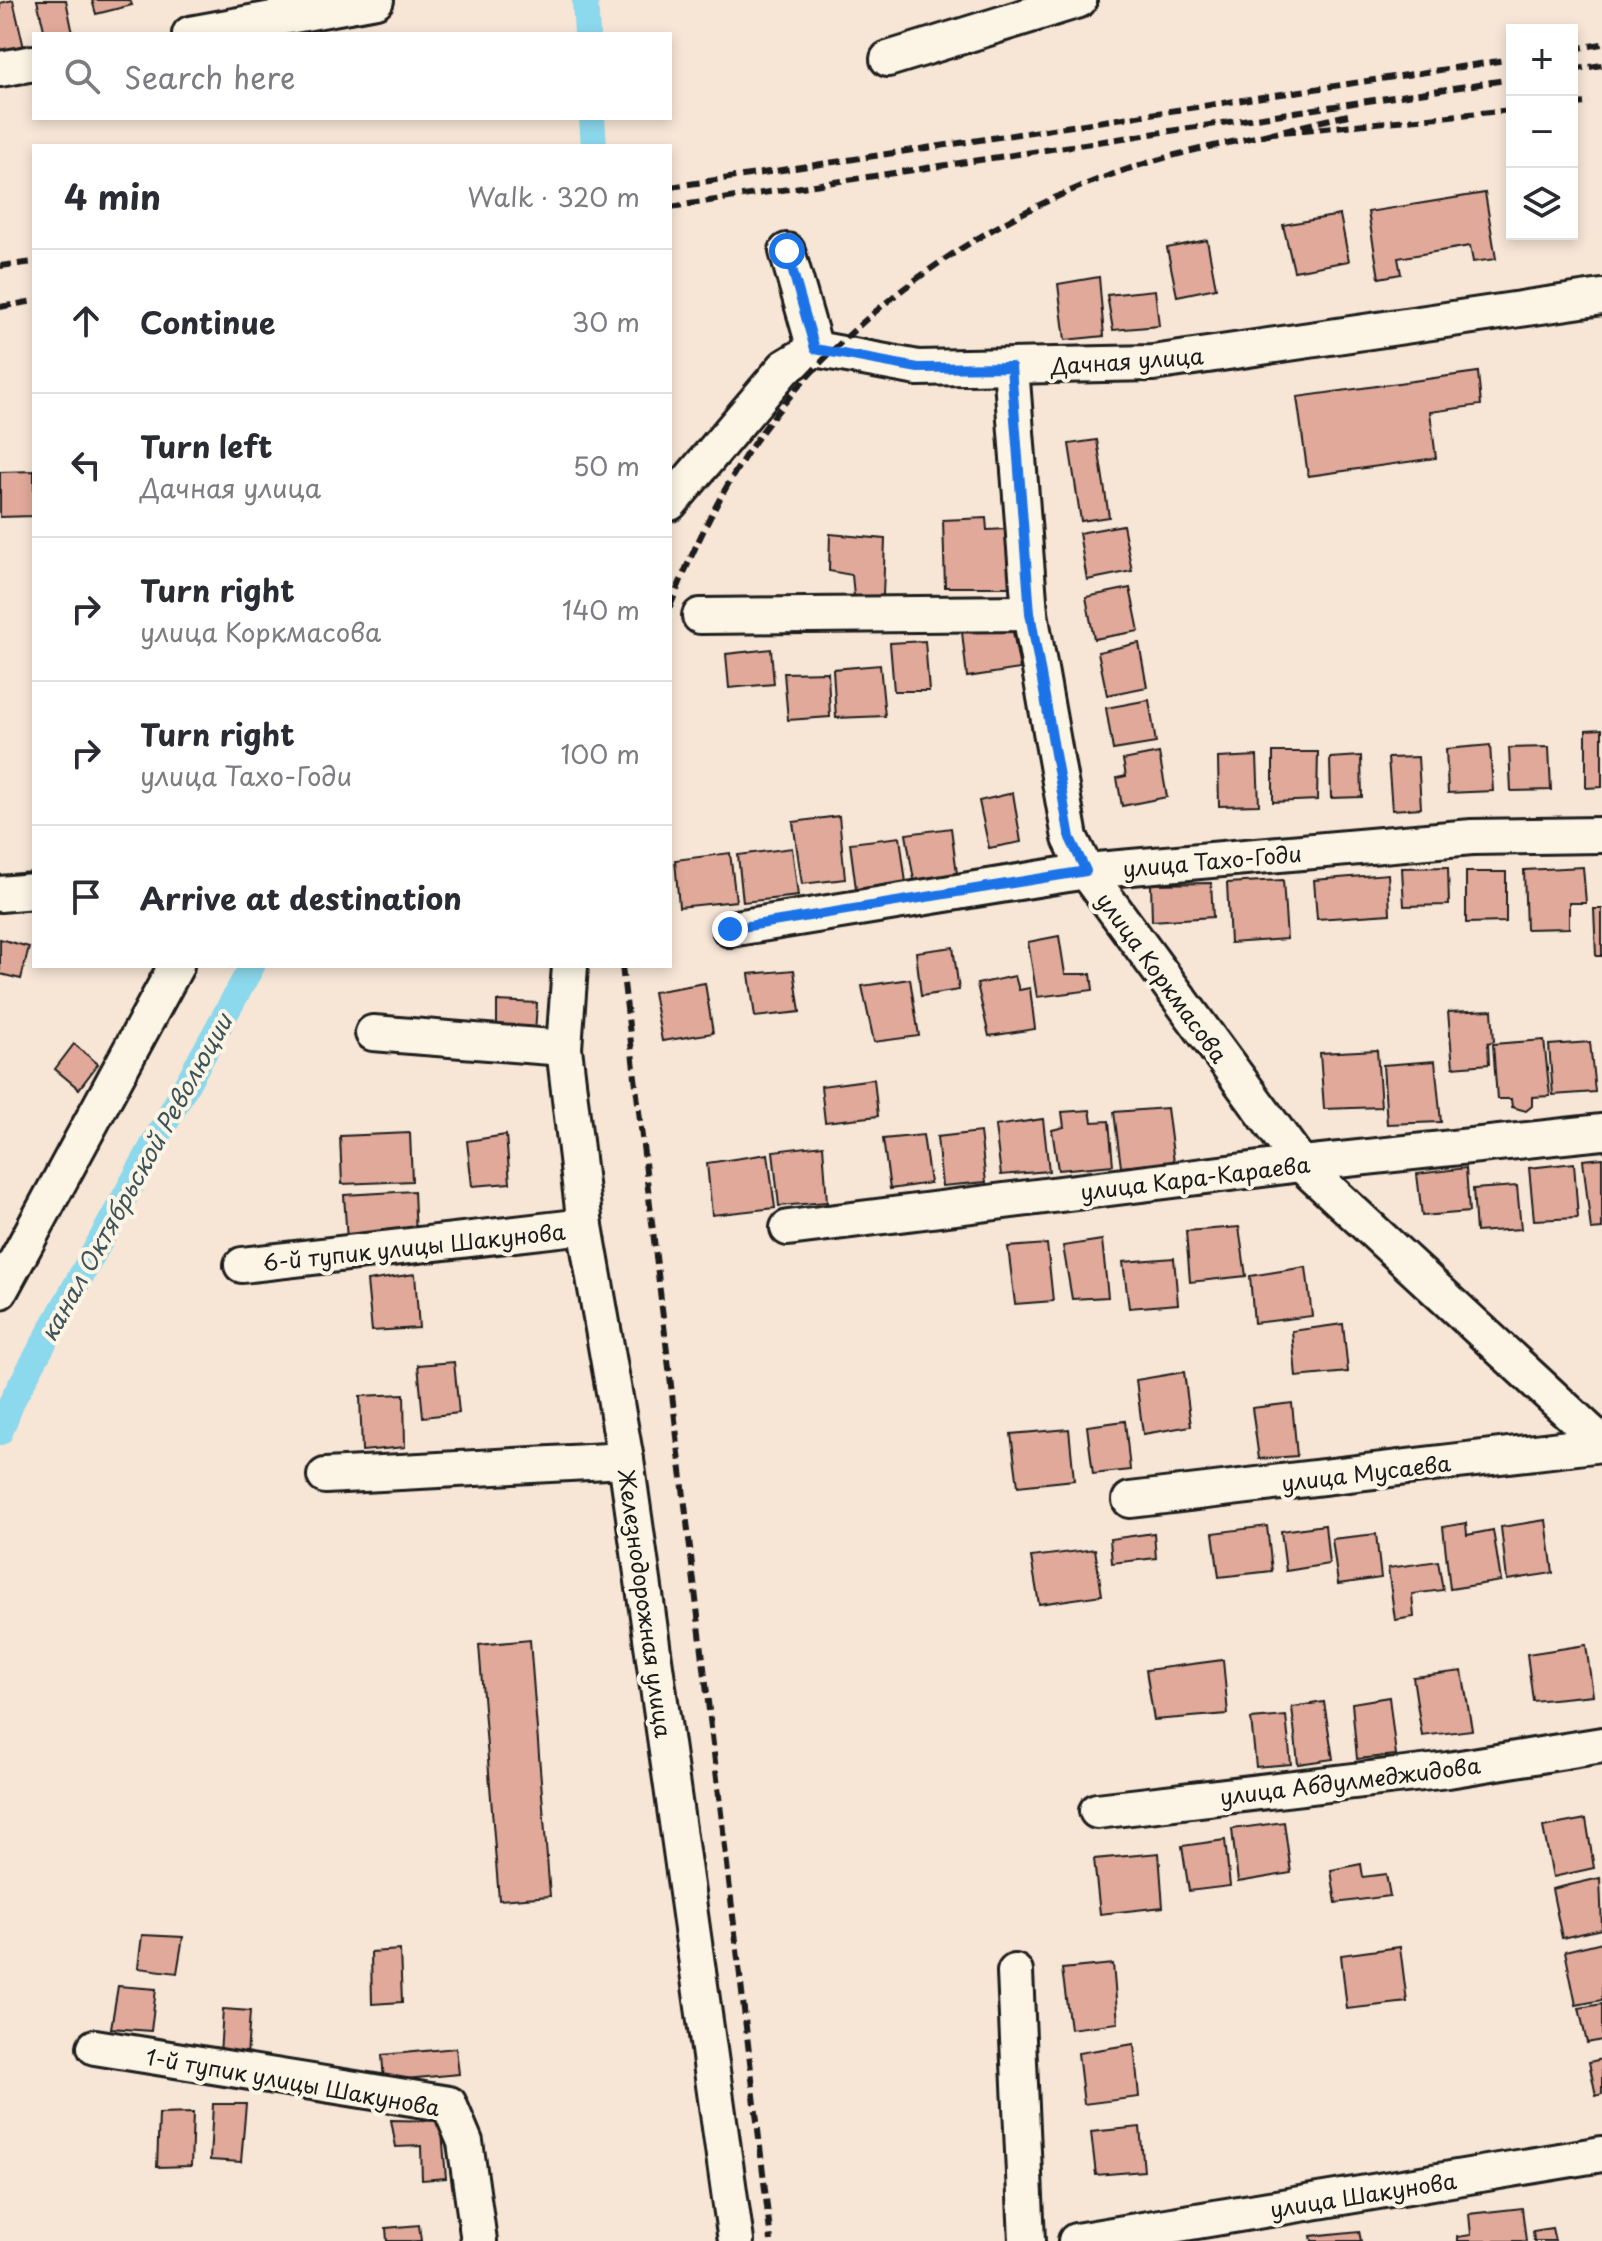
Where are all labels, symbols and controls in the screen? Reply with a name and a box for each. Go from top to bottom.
map controls [1506,24,1578,240]
button: + [1506,24,1578,96]
search box [32,32,672,120]
icon: search [60,54,104,98]
text: Search here [124,54,296,99]
button: − [1506,96,1578,168]
button: layers [1506,168,1578,240]
text: 4 min [64,170,161,222]
text: Walk · 320 m [467,177,640,216]
route start [769,233,805,269]
icon: ahead [64,299,108,343]
text: Continue [140,299,275,344]
text: 30 m [572,302,640,341]
street label: Дачная улица [1048,338,1205,382]
text: Turn left [140,423,272,468]
icon: left [64,443,108,487]
text: 50 m [573,446,640,485]
text: Дачная улица [140,468,321,507]
text: Turn right [140,567,295,612]
icon: right [64,587,108,631]
text: 140 m [562,590,640,629]
text: улица Коркмасова [140,612,381,651]
text: Turn right [140,711,295,756]
icon: right [64,731,108,775]
text: 100 m [560,734,640,773]
text: улица Тахо-Годи [140,756,352,795]
street label: улица Тахо-Годи [1121,836,1303,884]
icon: arrive [64,875,108,919]
text: Arrive at destination [140,875,462,920]
street label: улица Коркмасова [1090,885,1237,1070]
route end [712,911,748,947]
water label: канал Октябрьской Революции [30,1005,241,1347]
street label: улица Кара-Караева [1078,1147,1312,1207]
street label: 6-й тупик улицы Шакунова [261,1214,567,1278]
street label: улица Мусаева [1279,1445,1453,1499]
street label: Железнодорожная улица [611,1466,681,1740]
street label: улица Абдулмеджидова [1218,1748,1482,1812]
street label: 1-й тупик улицы Шакунова [143,2039,443,2123]
street label: улица Шакунова [1267,2163,1459,2225]

